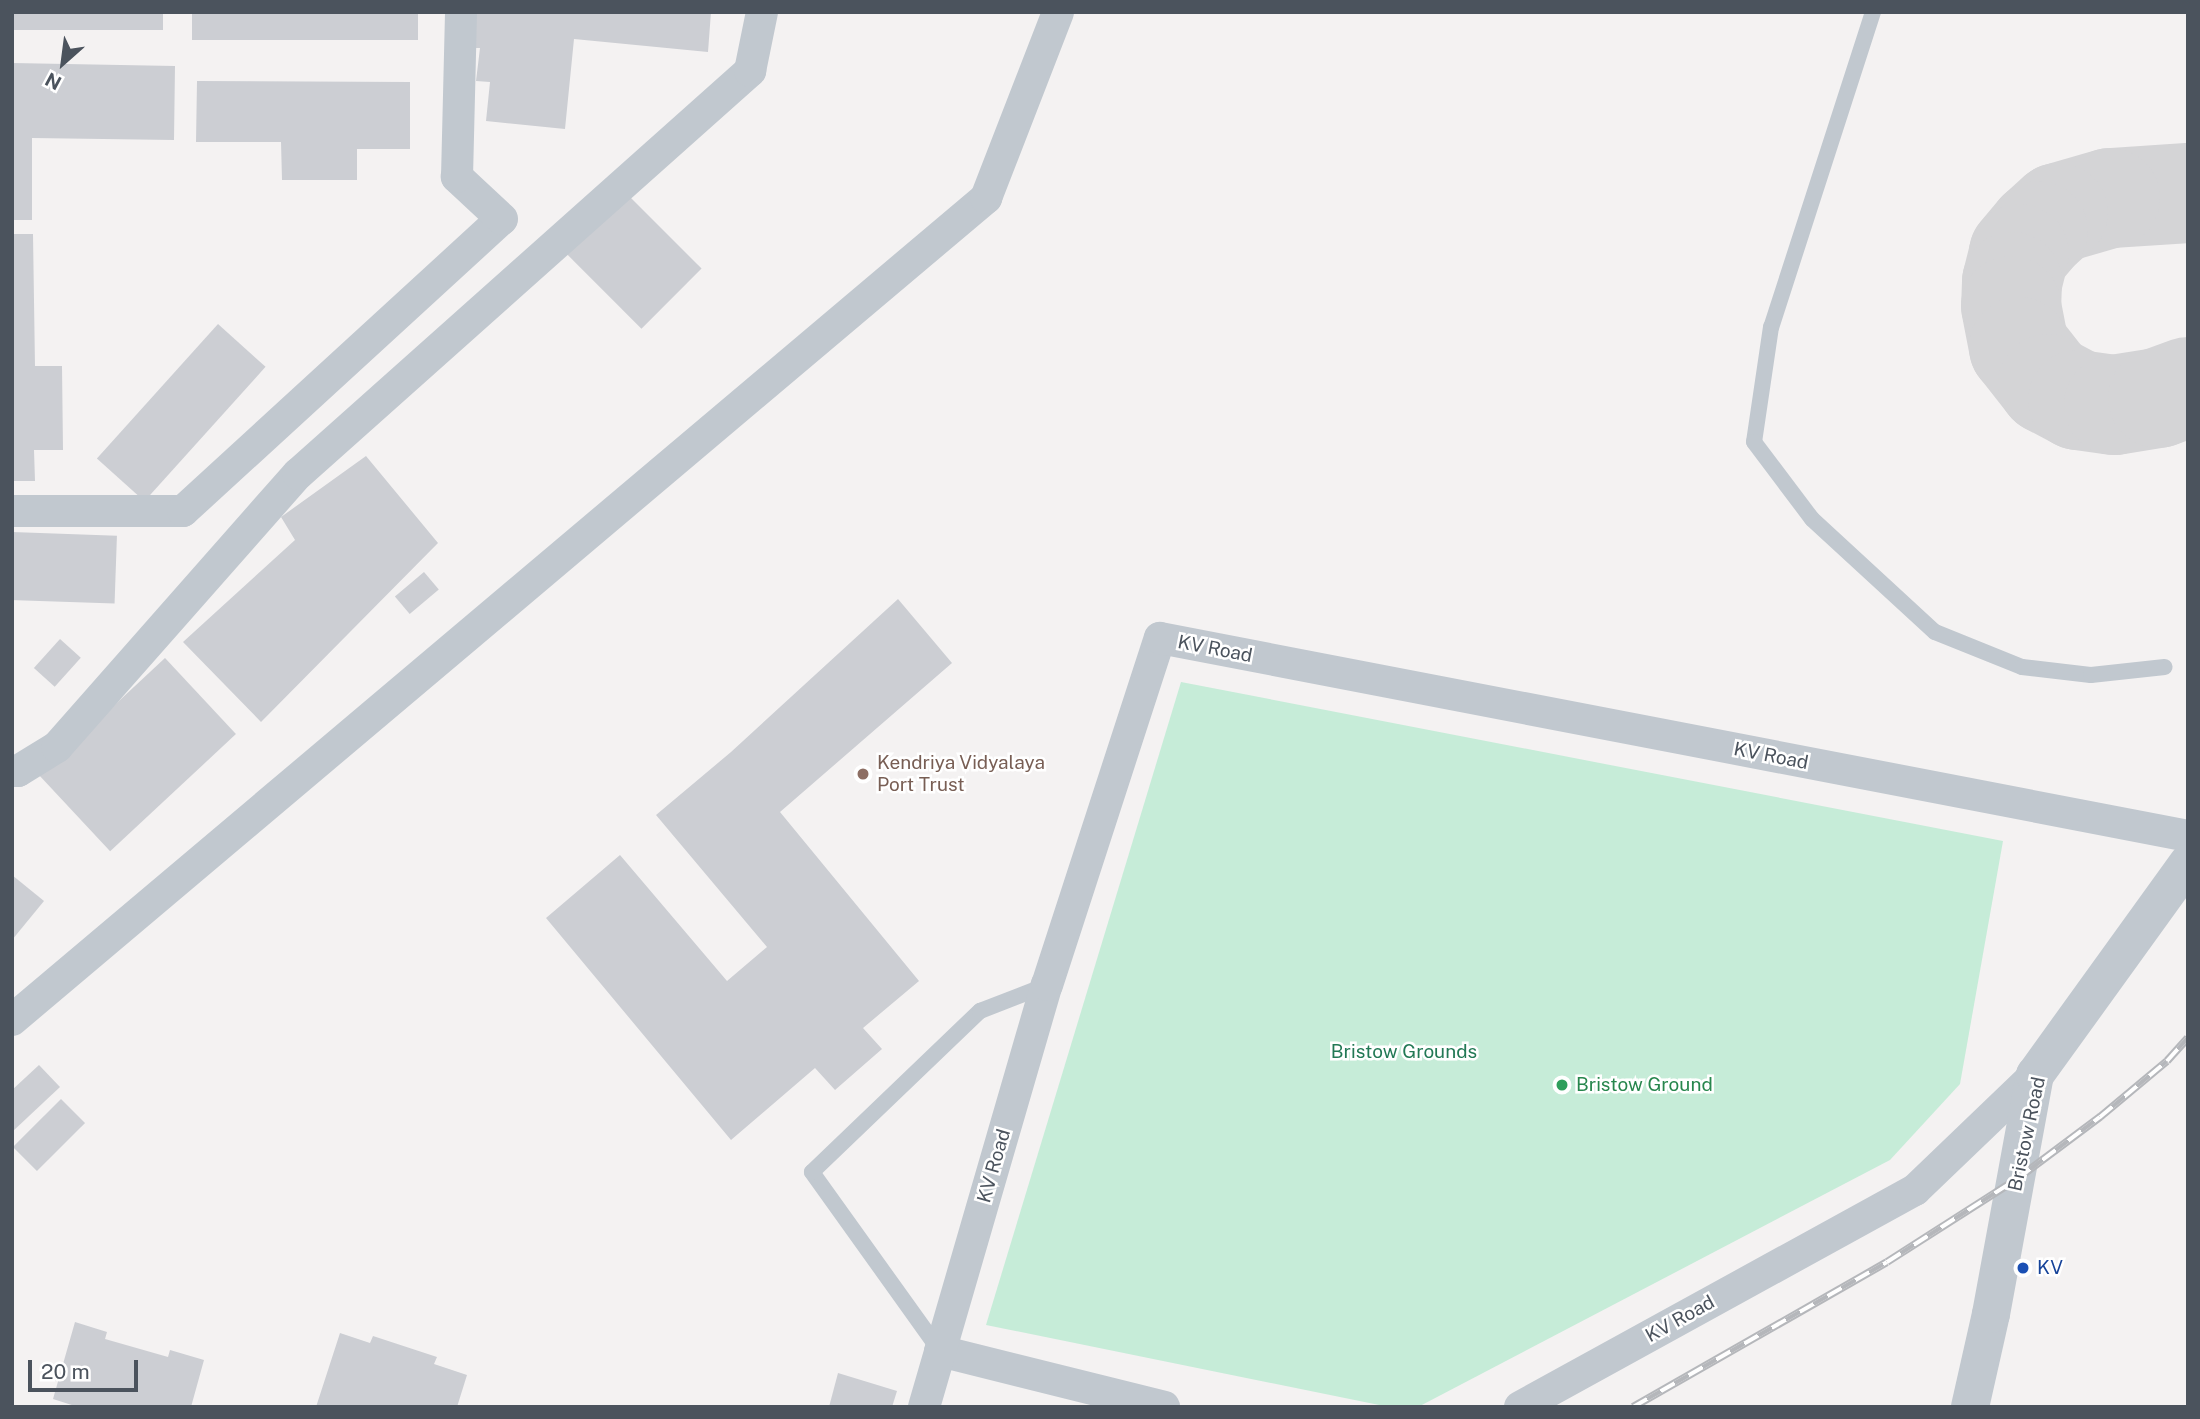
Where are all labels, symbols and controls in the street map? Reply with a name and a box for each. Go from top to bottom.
north arrow [28,28,98,98]
text: N [41,68,65,95]
street label: KV Road [1176,631,1254,667]
street label: KV Road [1732,738,1810,774]
place label: Kendriya Vidyalaya Port Trust [877,752,1045,796]
marker: Kendriya Vidyalaya Port Trust [855,766,871,782]
park label: Bristow Grounds [1331,1041,1477,1063]
place label: Bristow Ground [1576,1074,1713,1096]
street label: Bristow Road [2004,1075,2050,1193]
marker: Bristow Ground [1554,1077,1570,1093]
street label: KV Road [973,1127,1015,1205]
place label: KV [2037,1257,2063,1279]
marker: KV [2015,1260,2031,1276]
street label: KV Road [1641,1291,1719,1347]
scale bar [32,1346,142,1390]
text: 20 m [41,1359,90,1384]

